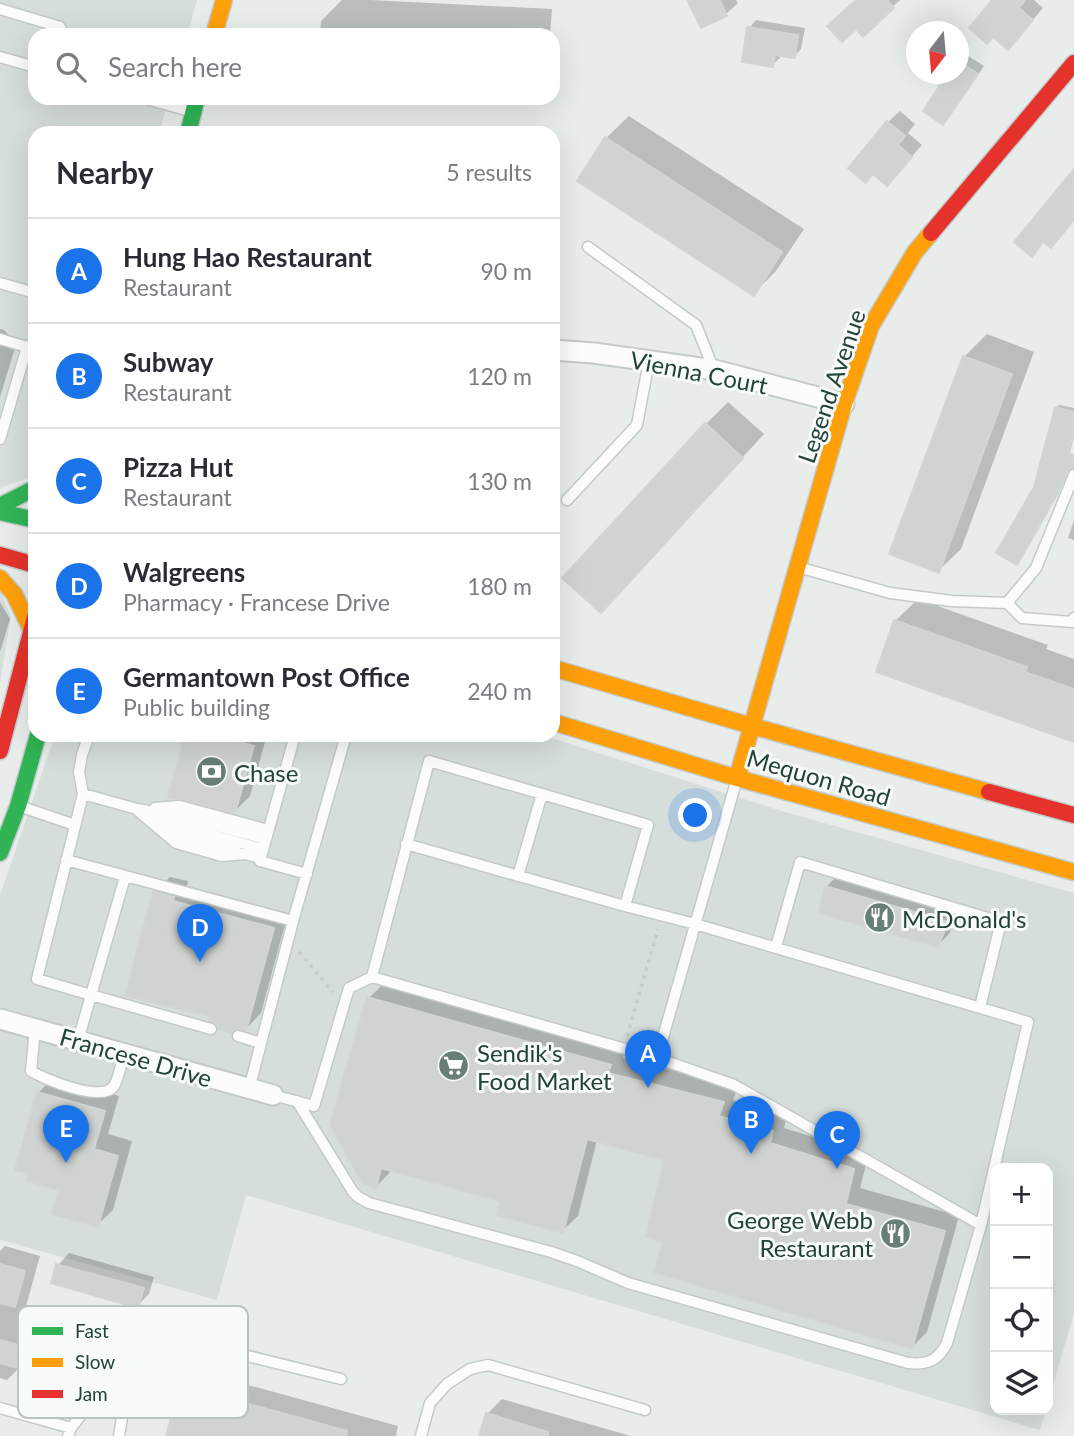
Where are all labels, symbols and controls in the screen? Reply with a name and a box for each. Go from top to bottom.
north arrow [906,21,969,84]
search box [28,28,560,105]
icon: search [52,48,90,86]
text: Search here [108,51,242,83]
text: Nearby [56,154,154,190]
text: 5 results [446,158,532,186]
text: Hung Hao Restaurant [123,241,372,273]
text: A [71,257,87,285]
text: 90 m [481,257,532,285]
text: Restaurant [123,273,232,301]
street label: Legend Avenue [791,305,871,467]
street label: Vienna Court [628,344,771,400]
text: Subway [123,346,214,378]
text: B [71,362,87,390]
text: 120 m [467,362,532,390]
text: Restaurant [123,378,232,406]
text: Pizza Hut [123,451,233,483]
text: C [71,467,87,495]
text: 130 m [467,467,532,495]
text: Restaurant [123,483,232,511]
text: Walgreens [123,556,245,588]
text: D [70,572,88,600]
text: 180 m [467,572,532,600]
text: Pharmacy · Francese Drive [123,588,390,616]
text: Germantown Post Office [123,661,410,693]
text: E [72,677,86,705]
text: 240 m [467,677,532,705]
text: Public building [123,693,270,721]
street label: Mequon Road [744,743,894,811]
bank icon: Chase [194,755,228,789]
place label: Chase [234,758,298,787]
your location [678,798,712,832]
restaurant icon: McDonald's [862,901,896,935]
pin: D [177,904,223,962]
place label: McDonald's [902,904,1026,933]
street label: Francese Drive [57,1021,215,1093]
pin: A [625,1030,671,1088]
place label: Sendik's Food Market [477,1038,612,1095]
supermarket icon: Sendik's Food Market [437,1049,471,1083]
pin: B [728,1096,774,1154]
pin: E [43,1105,89,1163]
pin: C [814,1111,860,1169]
map controls [990,1163,1053,1415]
button: + [990,1163,1053,1226]
place label: George Webb Restaurant [727,1205,873,1262]
restaurant icon: George Webb Restaurant [879,1216,913,1250]
button: − [990,1226,1053,1289]
button: locate [990,1289,1053,1352]
legend [18,1306,248,1418]
text: Fast [75,1319,109,1342]
text: Slow [75,1350,115,1373]
button: layers [990,1352,1053,1415]
text: Jam [75,1382,108,1405]

